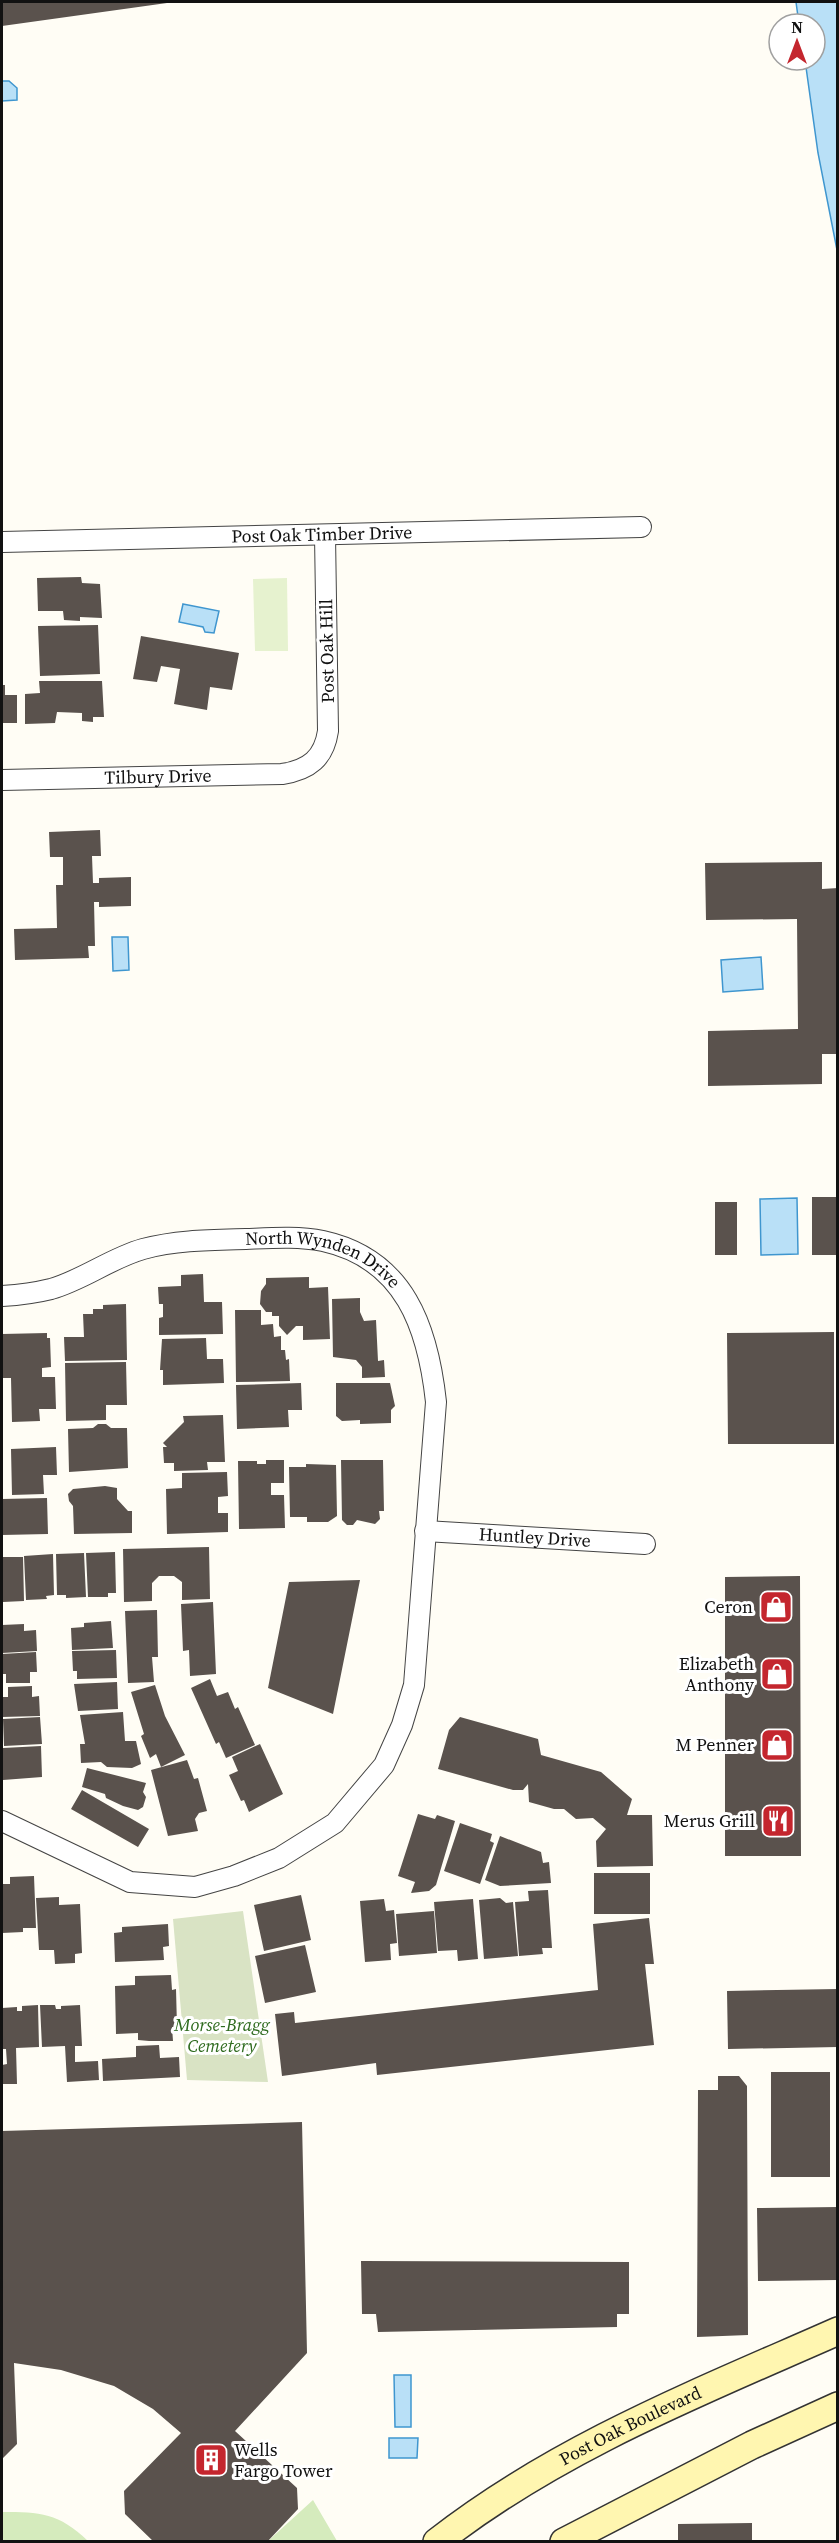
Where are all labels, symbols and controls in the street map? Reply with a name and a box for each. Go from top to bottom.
north arrow [767,12,827,72]
text: N [791,16,803,38]
street label: Post Oak Timber Drive [231,519,413,549]
street label: Post Oak Hill [313,599,340,703]
street label: Tilbury Drive [104,763,212,790]
street label: North Wynden Drive [245,1225,407,1293]
street label: Huntley Drive [478,1521,592,1553]
shop icon: Ceron [758,1589,794,1625]
place label: Ceron [704,1594,753,1619]
place label: Elizabeth Anthony [679,1651,755,1697]
shop icon: Elizabeth Anthony [759,1656,795,1692]
shop icon: M Penner [759,1727,795,1763]
place label: M Penner [676,1732,754,1757]
restaurant icon: Merus Grill [760,1803,796,1839]
place label: Merus Grill [664,1808,755,1833]
park label: Morse-Bragg Cemetery [173,2012,271,2058]
street label: Post Oak Boulevard [555,2380,705,2471]
place label: Wells Fargo Tower [234,2437,333,2483]
building icon: Wells Fargo Tower [193,2442,229,2478]

